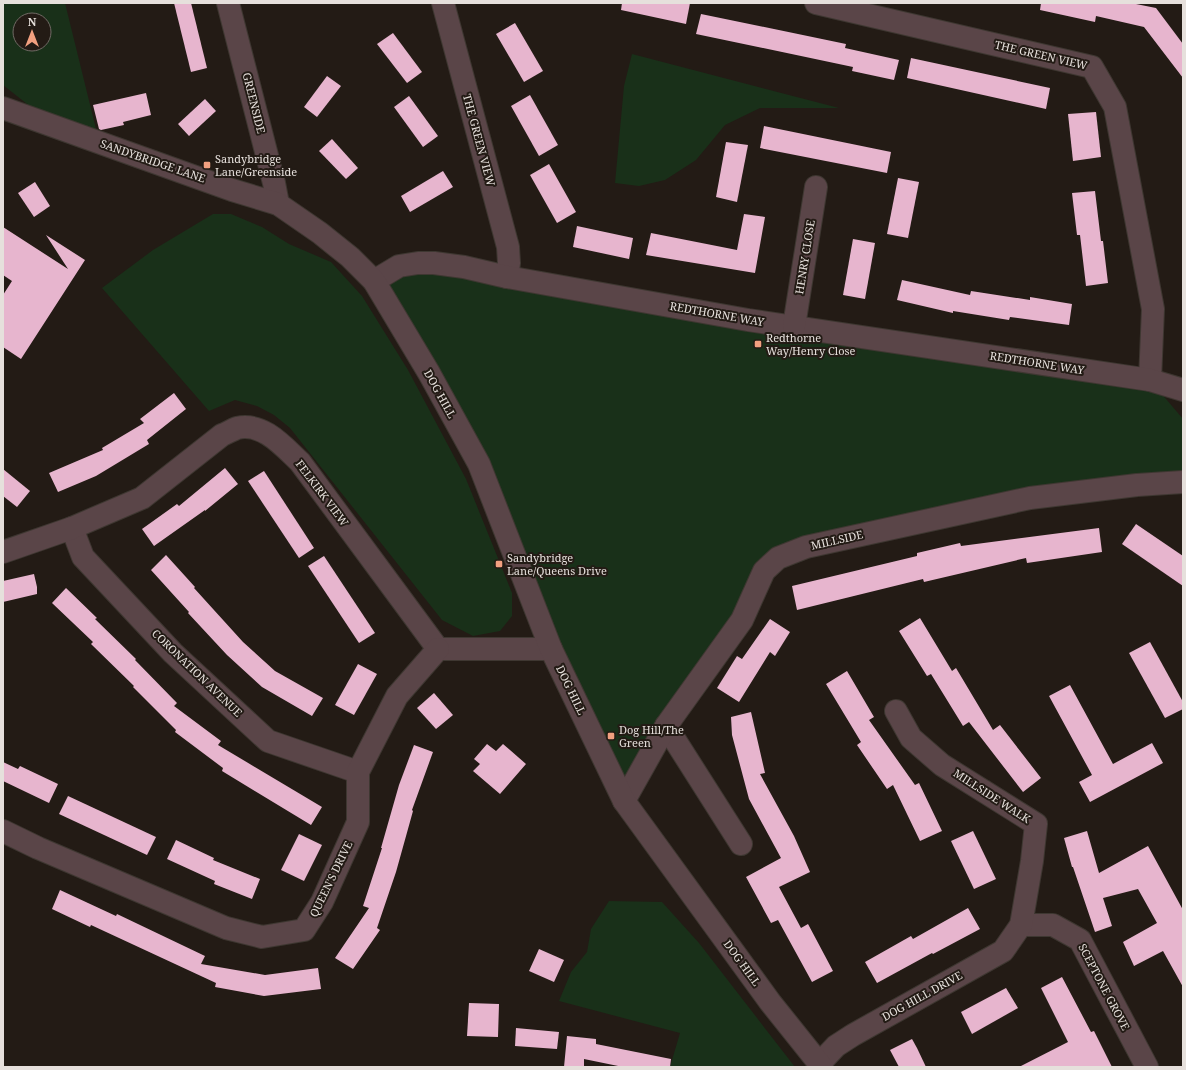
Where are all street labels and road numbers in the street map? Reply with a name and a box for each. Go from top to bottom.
street label: THE GREEN VIEW [993,37,1089,73]
street label: GREENSIDE [240,71,269,135]
street label: THE GREEN VIEW [460,92,499,188]
street label: SANDYBRIDGE LANE [99,135,208,186]
street label: HENRY CLOSE [791,218,818,295]
street label: REDTHORNE WAY [669,298,765,329]
street label: REDTHORNE WAY [989,348,1085,377]
street label: DOG HILL [421,367,460,421]
street label: FELKIRK VIEW [293,457,353,529]
street label: MILLSIDE [809,526,865,553]
street label: CORONATION AVENUE [149,626,246,720]
street label: DOG HILL [553,663,590,717]
street label: MILLSIDE WALK [951,765,1034,826]
street label: QUEEN'S DRIVE [306,838,356,919]
street label: DOG HILL [721,937,764,989]
street label: SCEPTONE GROVE [1075,941,1134,1033]
street label: DOG HILL DRIVE [879,967,965,1024]

